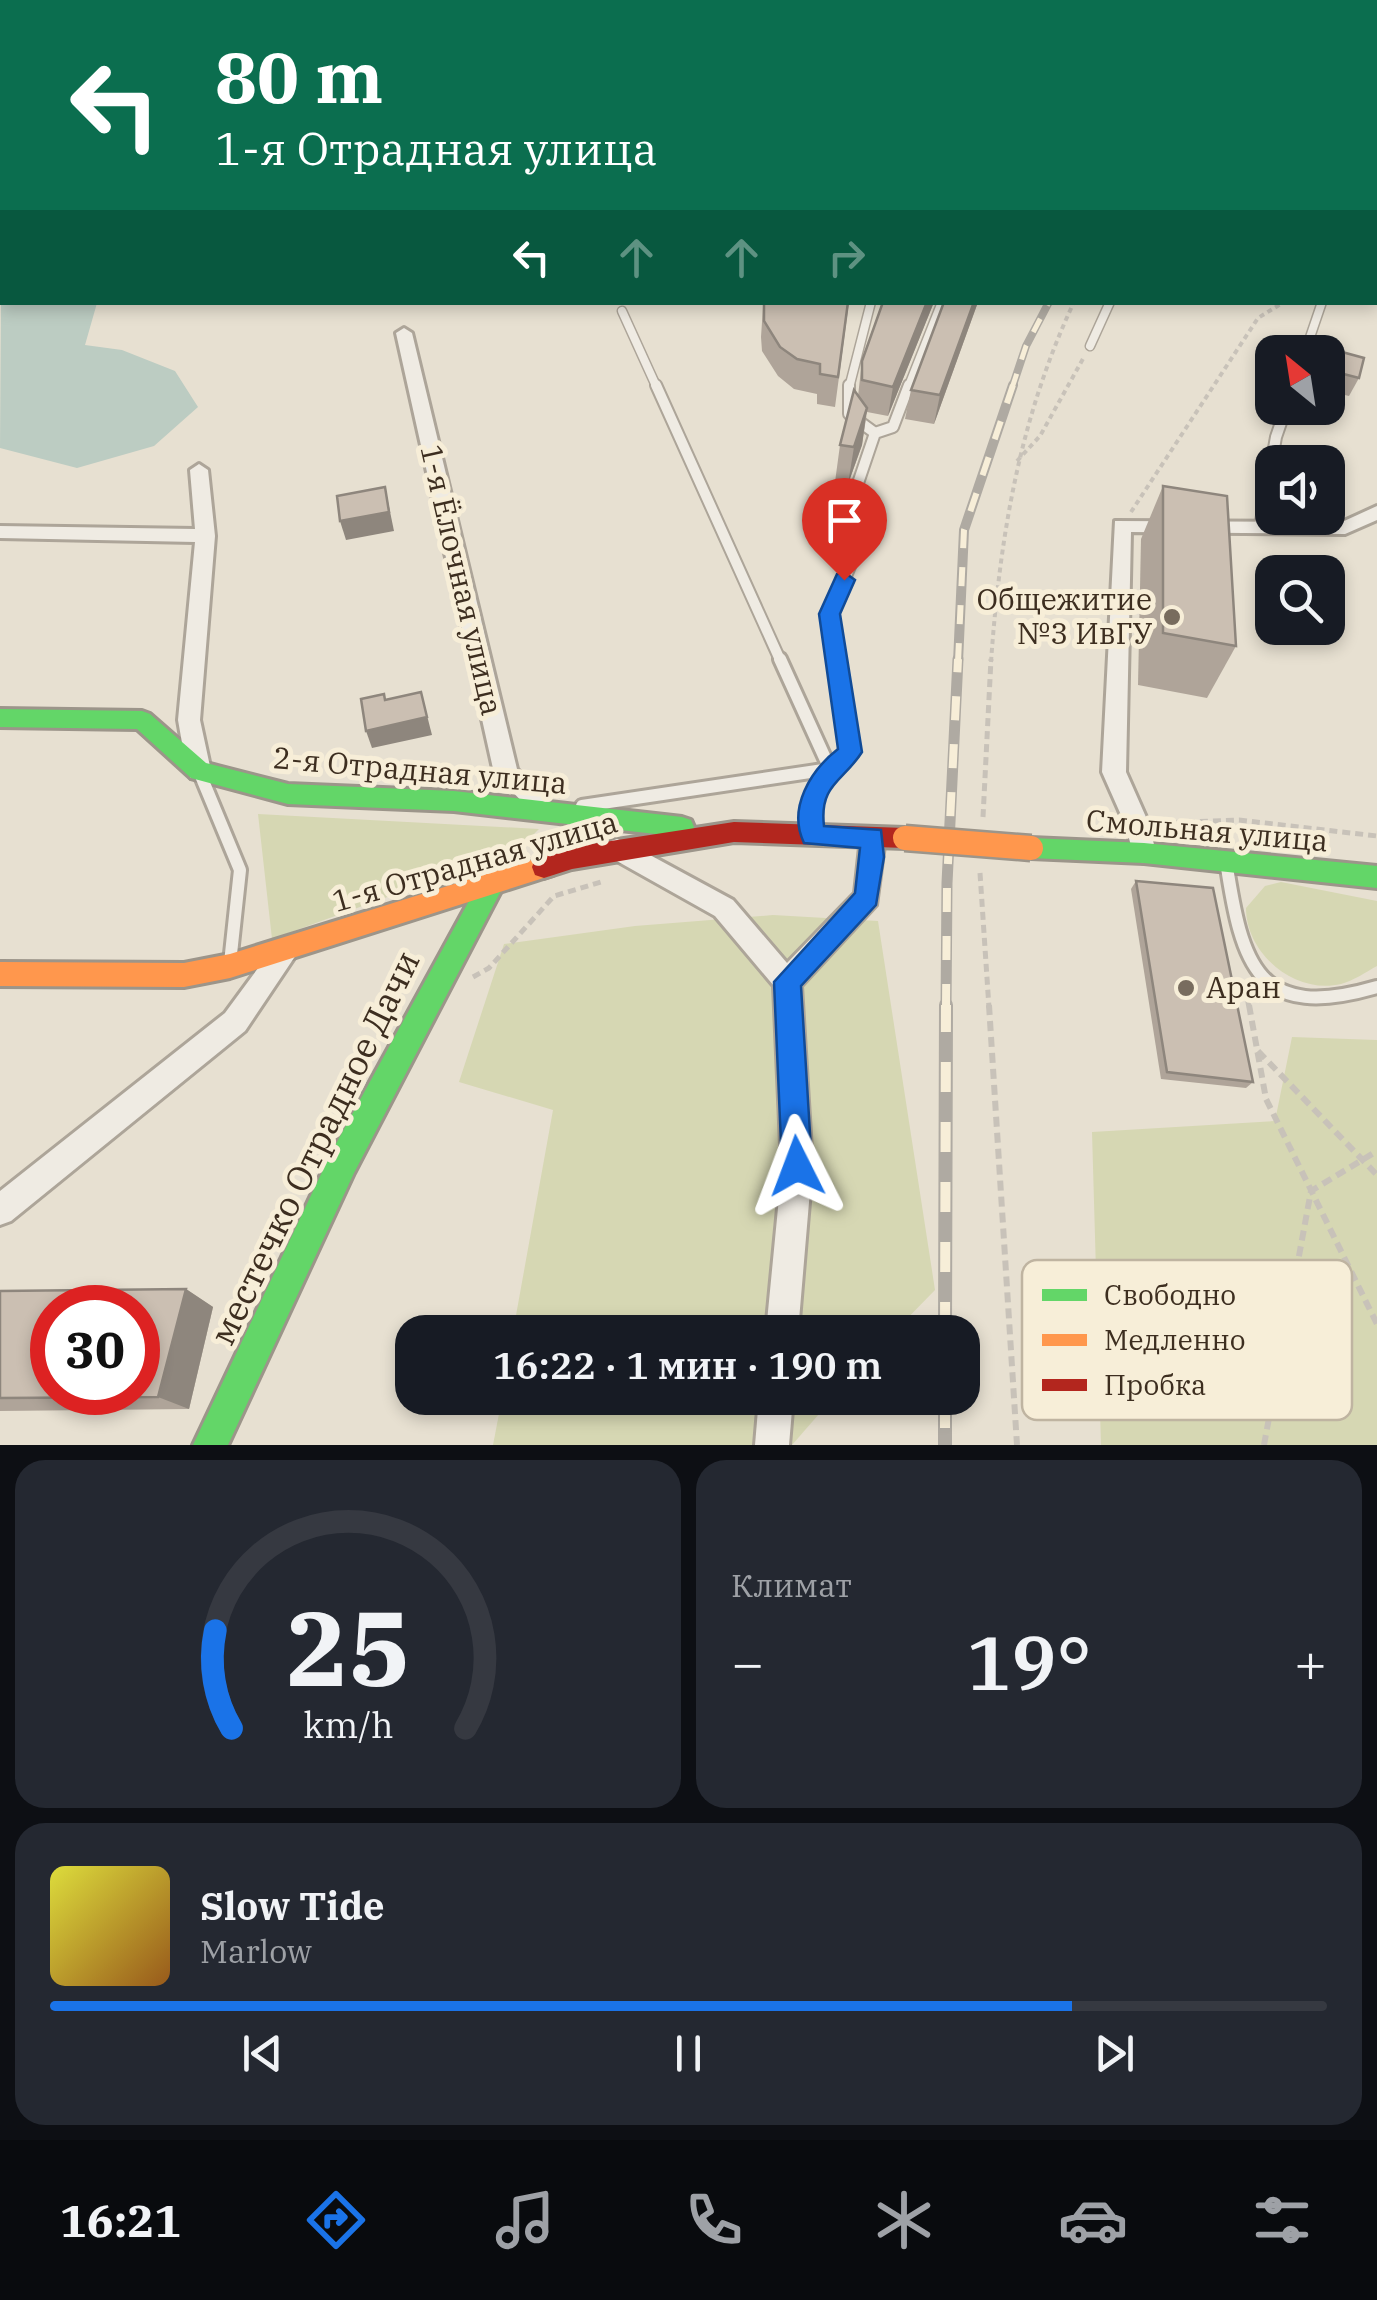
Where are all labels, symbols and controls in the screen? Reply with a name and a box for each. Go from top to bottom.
text: 80 m [215,31,383,122]
icon: left [50,40,180,170]
text: 1-я Отрадная улица [215,119,657,177]
icon: left [504,230,559,285]
icon: ahead [609,230,664,285]
icon: ahead [714,230,769,285]
icon: right [819,230,874,285]
north arrow [1255,335,1345,425]
map controls [1255,335,1345,645]
street label: 1-я Ёлочная улица [412,441,513,719]
button: sound [1255,445,1345,535]
pin [802,478,887,581]
icon: arrive [817,493,872,548]
button: search [1255,555,1345,645]
place label: Общежитие №3 ИвГУ [977,579,1153,652]
marker: Общежитие №3 ИвГУ [1161,606,1183,628]
street label: 2-я Отрадная улица [272,737,569,802]
street label: Смольная улица [1085,800,1330,860]
street label: 1-я Отрадная улица [328,801,622,920]
street label: местечко Отрадное Дачи [199,943,430,1352]
place label: Аран [1206,967,1281,1006]
marker: Аран [1175,977,1197,999]
position arrow [745,1114,849,1218]
legend [1022,1260,1352,1420]
text: Свободно [1104,1276,1236,1313]
speed limit sign: 30 [30,1285,160,1415]
text: Медленно [1104,1321,1245,1358]
text: 16:22 · 1 мин · 190 m [493,1340,882,1389]
text: Пробка [1104,1366,1206,1403]
text: Климат [731,1564,852,1606]
text: 25 [286,1579,410,1715]
text: 19° [966,1613,1092,1711]
text: − [731,1627,764,1698]
text: + [1294,1627,1327,1698]
text: km/h [303,1701,393,1748]
text: Slow Tide [200,1881,385,1930]
text: Marlow [200,1930,312,1972]
icon: previous [235,2026,290,2081]
icon: pause [661,2026,716,2081]
icon: next [1087,2026,1142,2081]
icon: directions [301,2185,371,2255]
icon: music [490,2185,560,2255]
icon: phone [679,2185,749,2255]
icon: climate [869,2185,939,2255]
icon: car [1058,2185,1128,2255]
icon: filters [1247,2185,1317,2255]
text: 16:21 [60,2191,181,2249]

